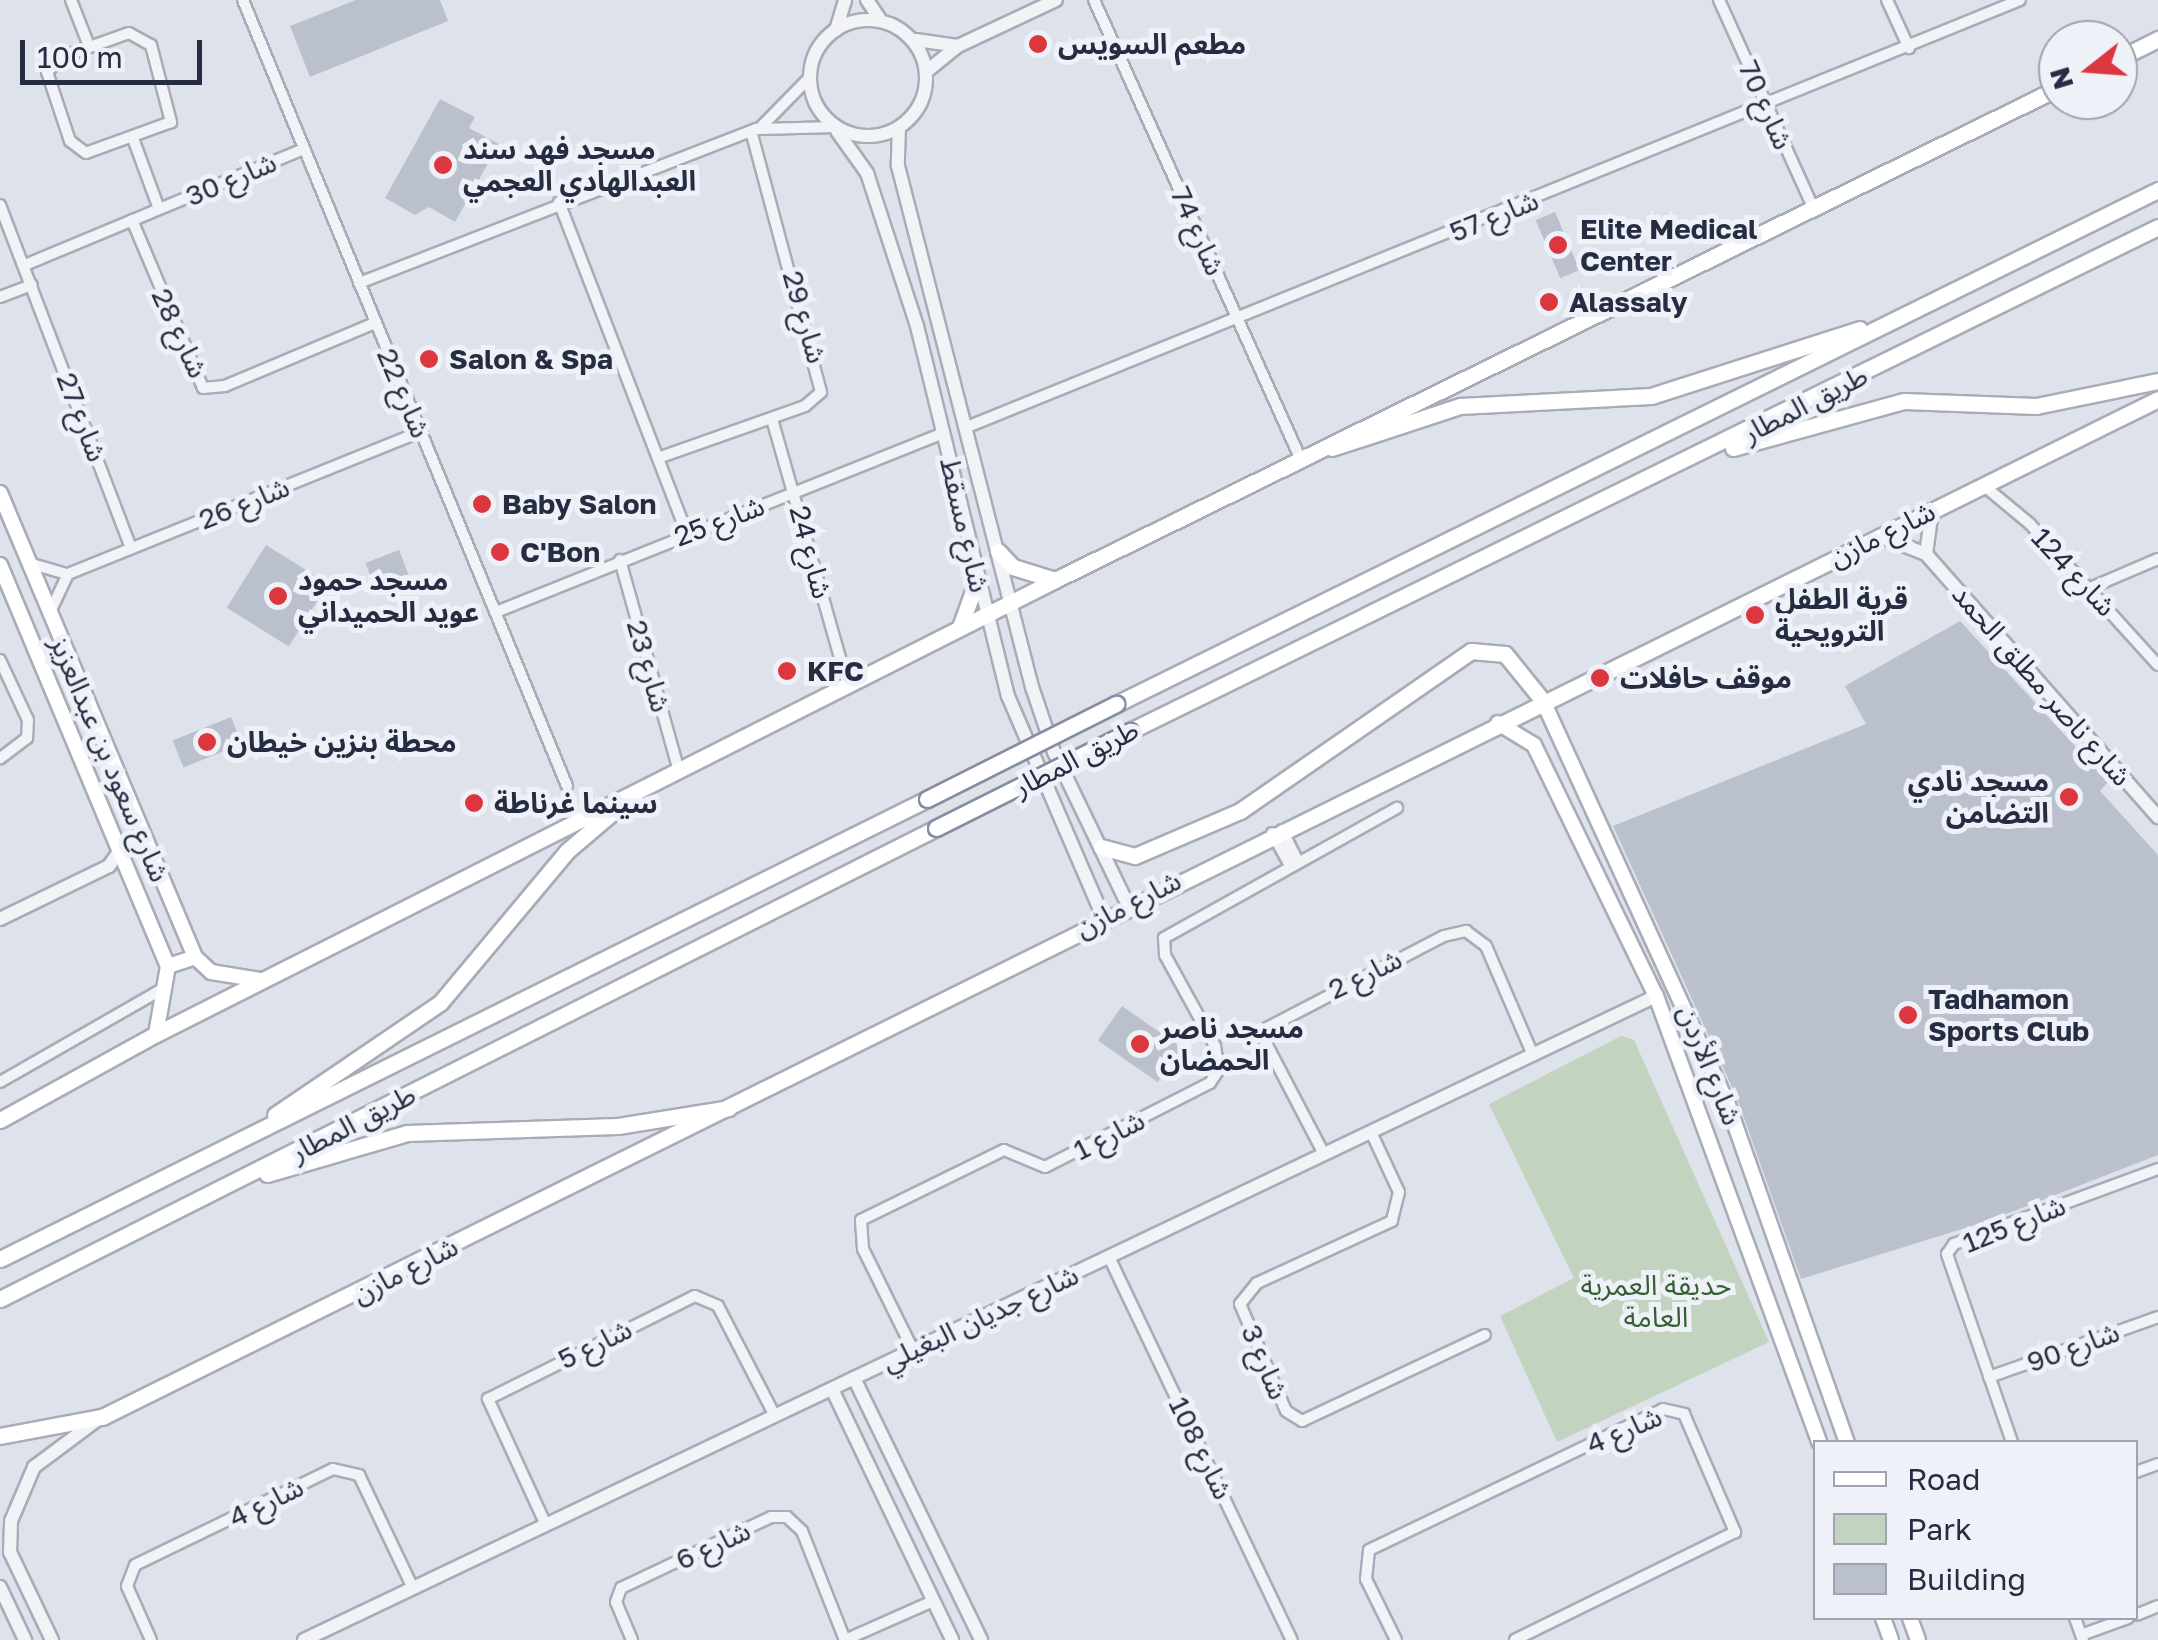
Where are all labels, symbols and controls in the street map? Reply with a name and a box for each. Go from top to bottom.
scale bar [25,20,208,82]
north arrow [2038,20,2138,120]
place label: مطعم السويس [1058,27,1246,61]
marker: مطعم السويس [1027,33,1049,55]
text: 100 m [37,39,123,75]
street label: شارع 70 [1732,55,1800,155]
text: N [2042,63,2080,93]
place label: مسجد فهد سند العبدالهادي العجمي [463,132,696,198]
street label: شارع 30 [181,145,281,213]
marker: مسجد فهد سند العبدالهادي العجمي [432,154,454,176]
street label: شارع 74 [1164,181,1232,281]
street label: شارع 57 [1445,183,1543,249]
place label: Elite Medical Center [1580,212,1757,278]
marker: Elite Medical Center [1545,232,1571,258]
street label: شارع 29 [776,267,834,367]
street label: شارع 28 [145,283,215,383]
place label: Alassaly [1569,285,1687,319]
marker: Alassaly [1538,291,1560,313]
place label: Salon & Spa [449,342,613,376]
street label: شارع 22 [370,343,438,443]
marker: Salon & Spa [418,348,440,370]
street label: طريق المطار [1737,358,1873,450]
street label: شارع 27 [50,368,114,466]
street label: شارع مسقط [933,454,997,596]
street label: شارع 26 [194,470,294,536]
place label: Baby Salon [502,487,656,521]
street label: شارع 25 [669,488,769,554]
marker: Baby Salon [471,493,493,515]
street label: شارع مازن [1823,494,1941,574]
street label: شارع 24 [782,502,840,602]
street label: شارع 124 [2025,521,2123,623]
place label: C'Bon [520,535,600,569]
marker: C'Bon [489,541,511,563]
place label: مسجد حمود عويد الحميداني [298,563,479,629]
street label: شارع ناصر مطلق الحمد [1945,577,2139,793]
place label: قرية الطفل الترويحية [1775,582,1908,648]
marker: مسجد حمود عويد الحميداني [267,585,289,607]
marker: قرية الطفل الترويحية [1744,604,1766,626]
street label: شارع 23 [620,616,678,716]
street label: شارع سعود بن عبدالعزيز [43,631,177,887]
place label: KFC [807,654,864,688]
marker: KFC [776,660,798,682]
place label: موقف حافلات [1620,661,1792,695]
marker: موقف حافلات [1589,667,1611,689]
street label: طريق المطار [1008,712,1144,804]
place label: محطة بنزين خيطان [227,725,457,759]
marker: محطة بنزين خيطان [196,731,218,753]
place label: مسجد نادي التضامن [1908,764,2049,830]
place label: سينما غرناطة [494,786,658,820]
marker: مسجد نادي التضامن [2058,786,2080,808]
marker: سينما غرناطة [463,792,485,814]
street label: شارع مازن [1070,863,1186,945]
street label: شارع 2 [1323,942,1407,1006]
place label: Tadhamon Sports Club [1928,982,2089,1048]
street label: شارع الأردن [1671,1000,1749,1130]
marker: Tadhamon Sports Club [1897,1004,1919,1026]
place label: مسجد ناصر الحمضان [1160,1011,1304,1077]
marker: مسجد ناصر الحمضان [1129,1033,1151,1055]
street label: طريق المطار [285,1077,421,1169]
street label: شارع 1 [1068,1103,1150,1167]
street label: شارع 125 [1958,1188,2070,1260]
street label: شارع مازن [347,1229,463,1311]
street label: شارع جديان البغيلي [876,1258,1084,1378]
park label: حديقة العمرية العامة [1580,1268,1732,1334]
street label: شارع 5 [553,1312,637,1376]
street label: شارع 90 [2022,1315,2124,1379]
street label: شارع 3 [1234,1320,1296,1404]
street label: شارع 108 [1162,1391,1240,1505]
street label: شارع 4 [1581,1399,1667,1461]
legend [1813,1440,2138,1620]
text: Road [1907,1461,1981,1497]
street label: شارع 4 [223,1470,309,1534]
text: Park [1907,1511,1972,1547]
street label: شارع 6 [670,1513,756,1577]
text: Building [1907,1561,2026,1597]

